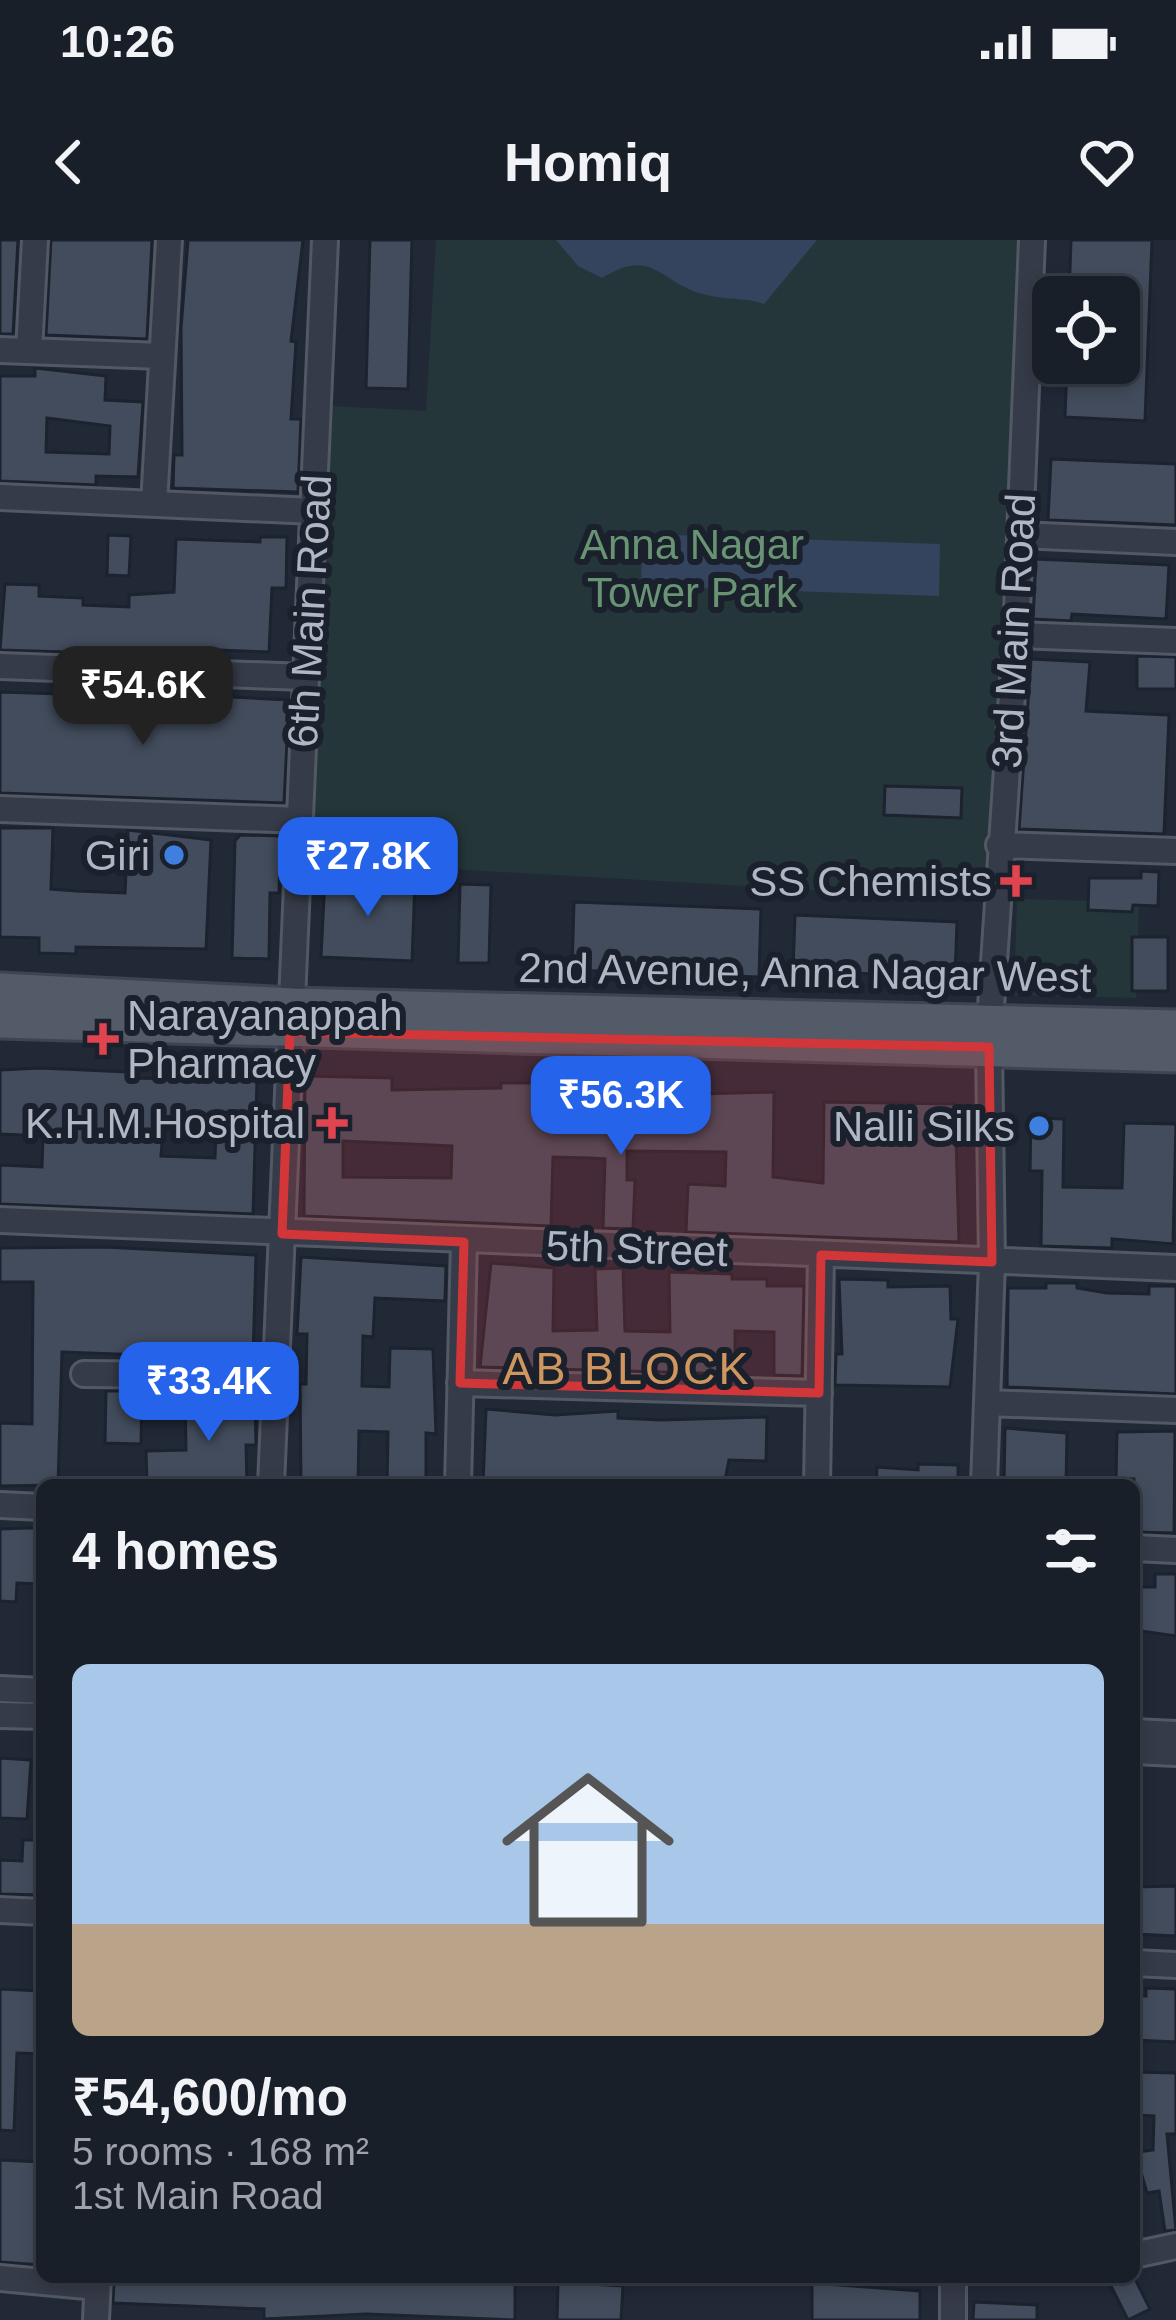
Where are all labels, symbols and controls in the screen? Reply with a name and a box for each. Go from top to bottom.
text: 10:26 [60,16,175,67]
icon: back [36,129,102,195]
icon: heart [1074,129,1140,195]
text: Homiq [504,132,672,192]
map controls [1032,276,1140,384]
button: locate [1032,276,1140,384]
street label: 6th Main Road [279,473,340,749]
street label: 3rd Main Road [983,492,1044,770]
park label: Anna Nagar Tower Park [580,521,804,616]
pin: ₹54.6K [45,646,241,748]
text: ₹54.6K [80,663,206,706]
pin: ₹27.8K [270,817,466,919]
place label: Giri [85,832,150,879]
text: ₹27.8K [305,834,431,877]
marker: Giri [161,842,187,868]
place label: SS Chemists [749,858,992,905]
marker: SS Chemists [1003,868,1029,894]
street label: 2nd Avenue, Anna Nagar West [518,944,1092,1001]
place label: Narayanappah Pharmacy [127,992,403,1087]
marker: Narayanappah Pharmacy [90,1026,116,1052]
pin: ₹56.3K [523,1056,719,1158]
text: ₹56.3K [558,1073,684,1116]
place label: K.H.M.Hospital [25,1100,305,1147]
place label: Nalli Silks [833,1103,1015,1150]
marker: K.H.M.Hospital [316,1107,348,1139]
marker: Nalli Silks [1026,1113,1052,1139]
street label: 5th Street [545,1222,729,1275]
pin: ₹33.4K [111,1342,307,1444]
district label: AB BLOCK [502,1343,752,1394]
text: ₹33.4K [146,1359,272,1402]
icon: filters [1038,1518,1104,1584]
text: 4 homes [72,1523,279,1580]
icon: home [480,1742,696,1958]
text: ₹54,600/mo [72,2069,348,2126]
text: 5 rooms · 168 m² [72,2130,369,2173]
text: 1st Main Road [72,2174,323,2217]

